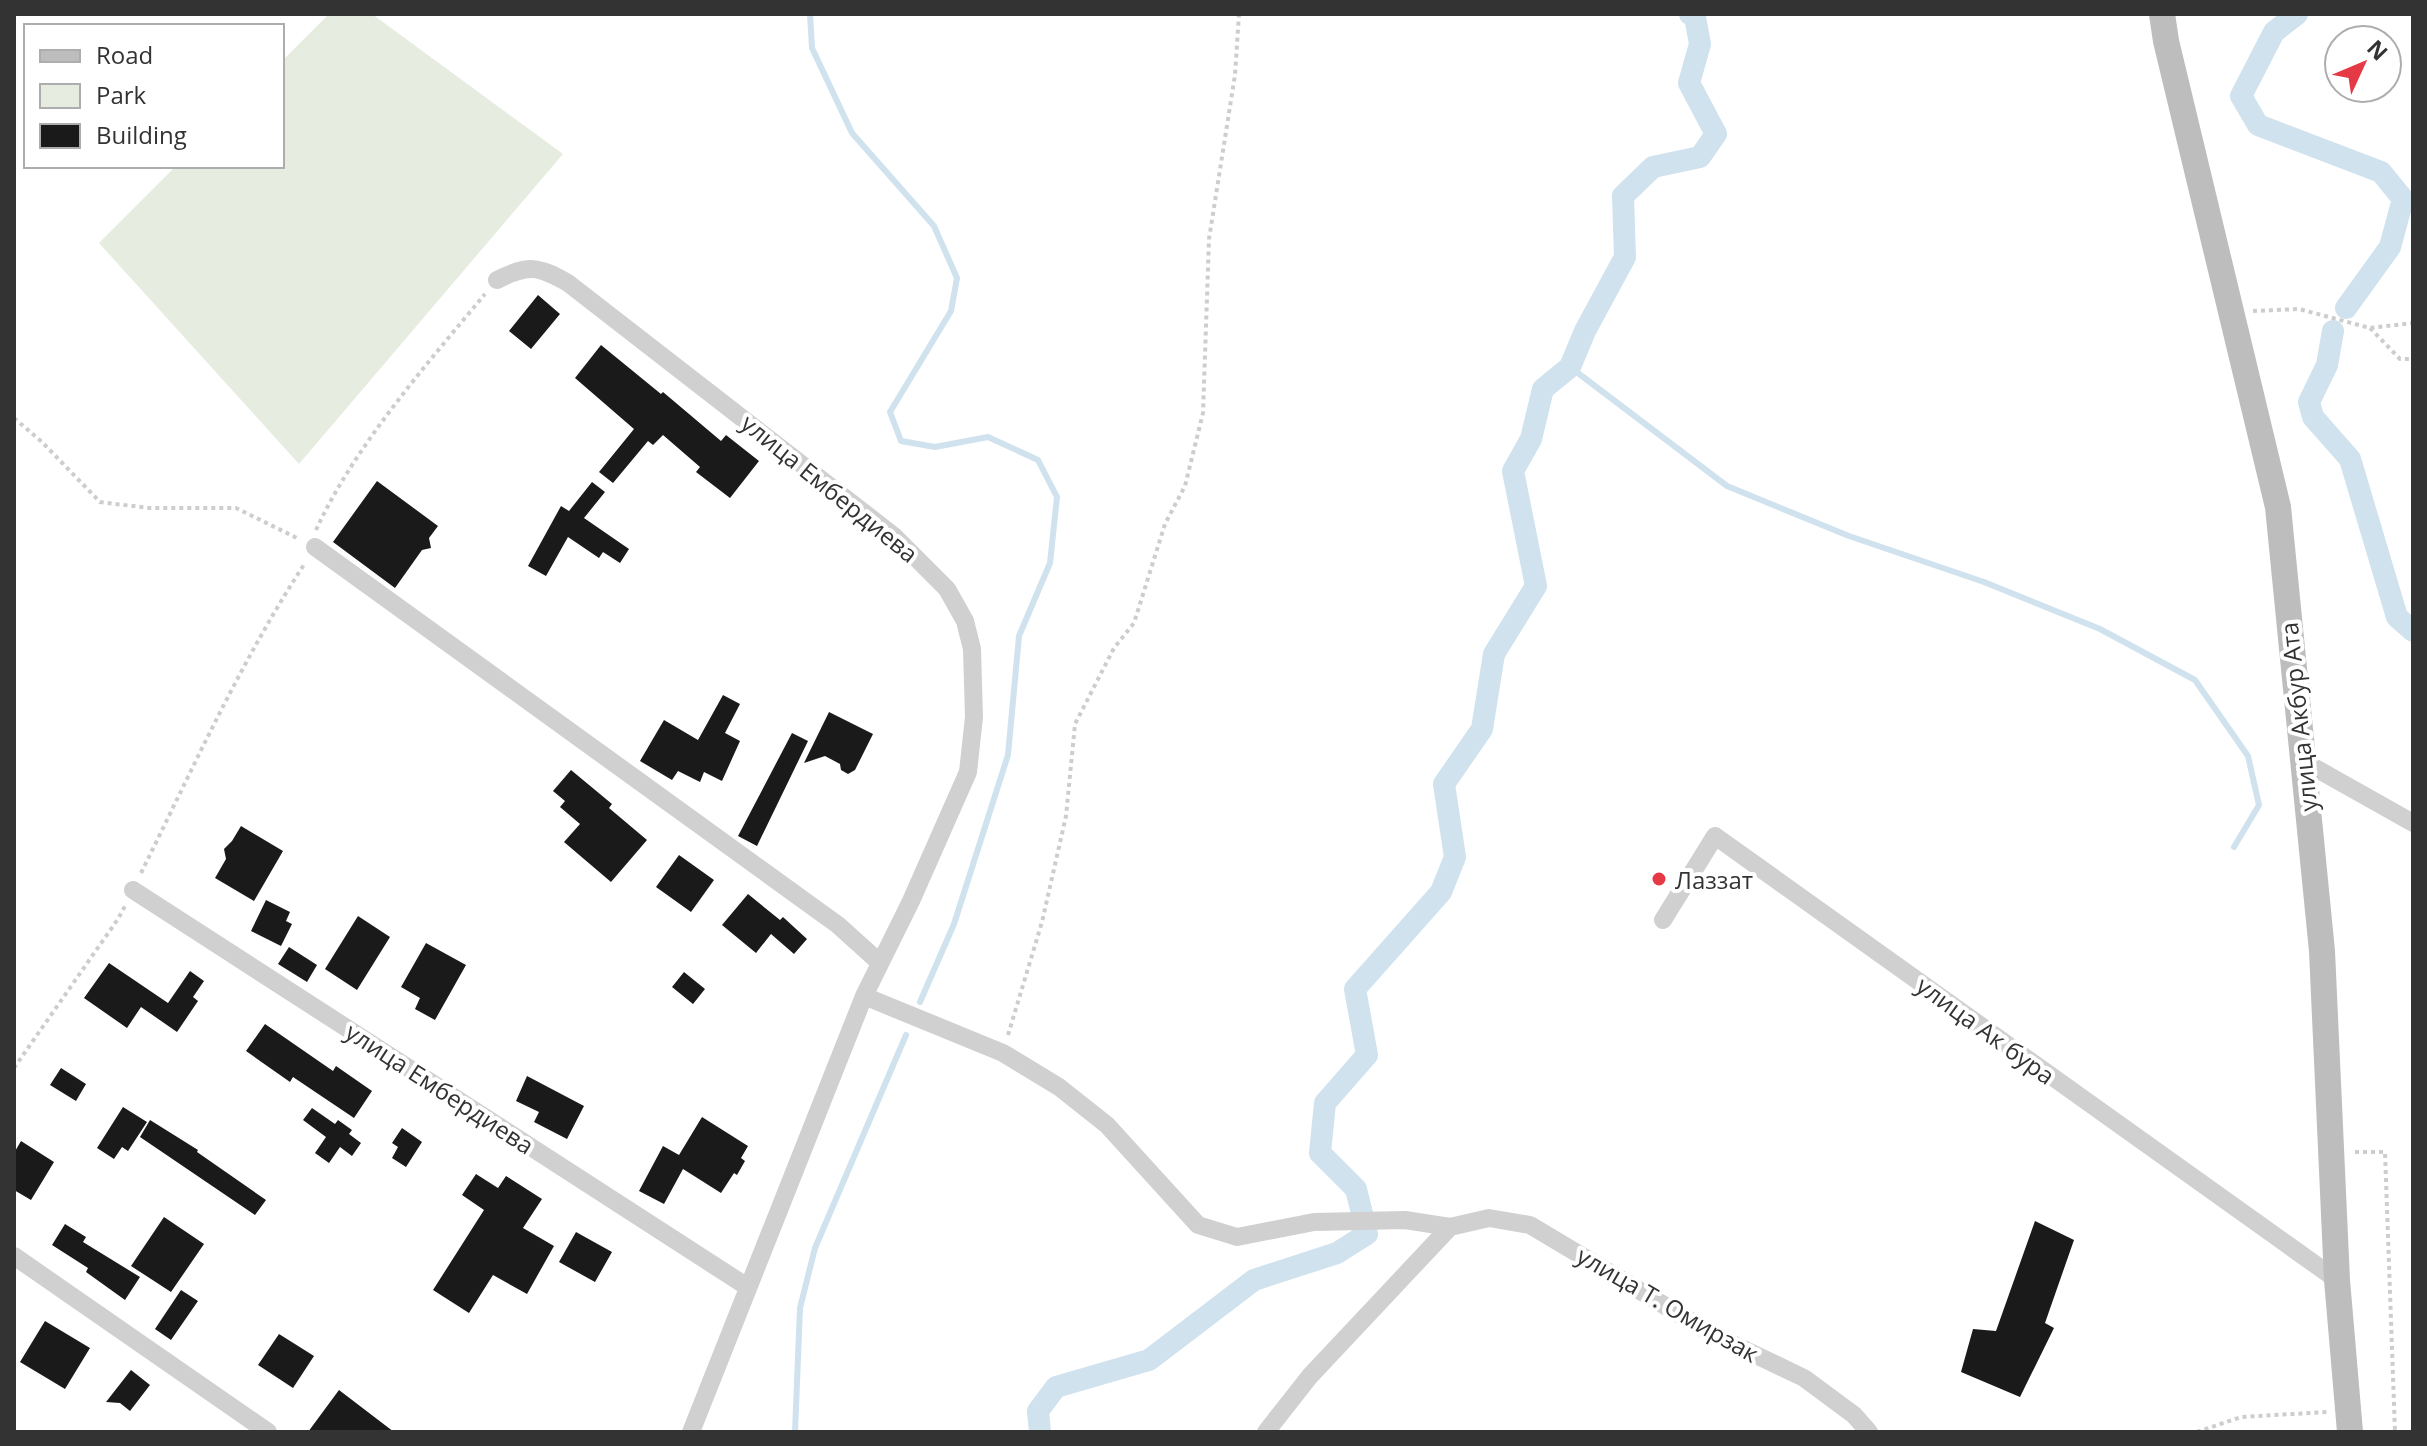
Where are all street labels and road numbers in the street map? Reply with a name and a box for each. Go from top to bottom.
street label: улица Ембердиева [735,406,925,570]
street label: улица Акбур Ата [2272,621,2324,813]
street label: улица Ак бура [1910,969,2062,1091]
street label: улица Ембердиева [339,1015,541,1161]
street label: улица Т. Омирзак [1571,1238,1765,1370]

